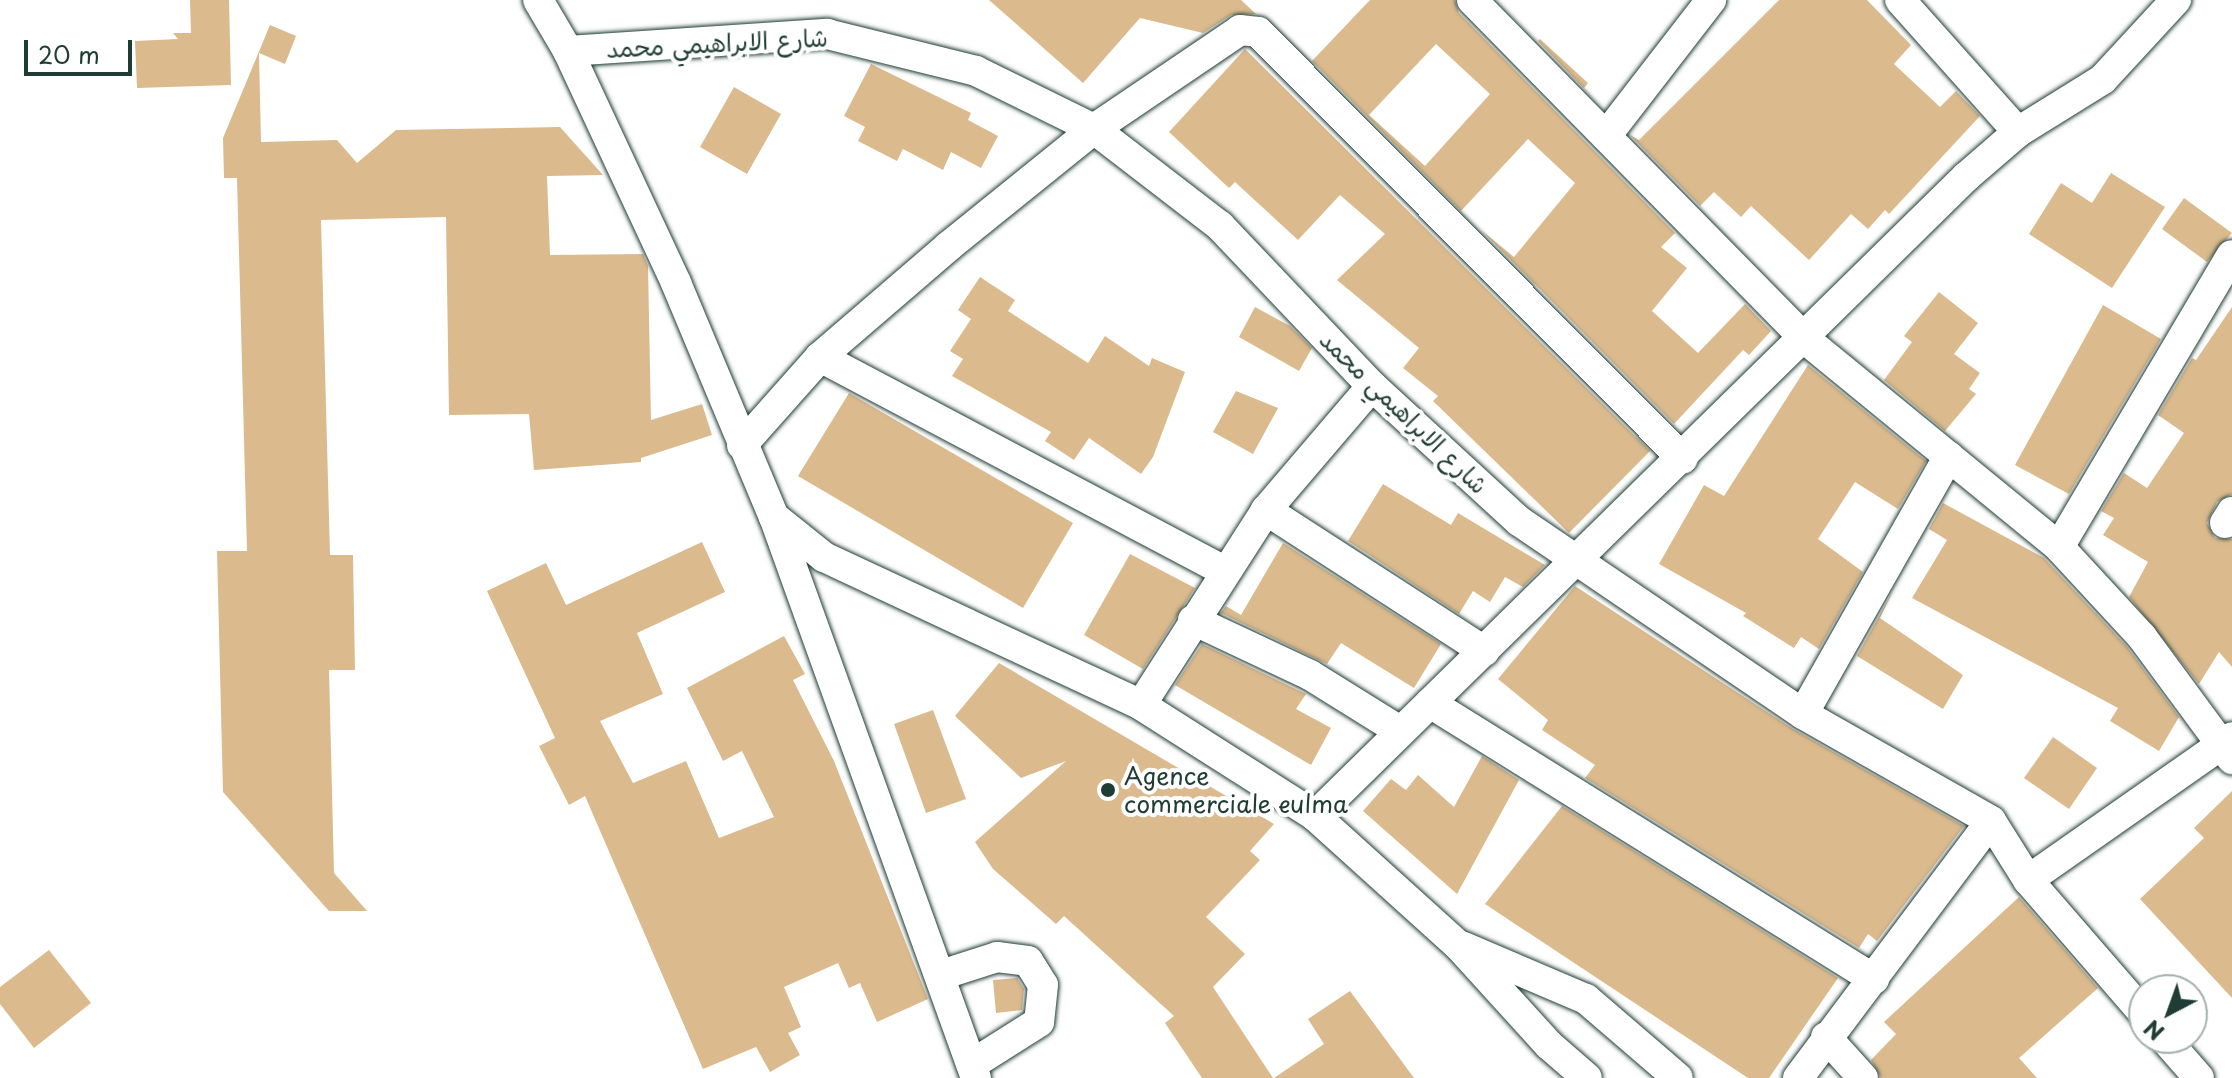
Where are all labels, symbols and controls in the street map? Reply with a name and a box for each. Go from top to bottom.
street label: شارع الابراهيمي محمد [605,23,829,63]
scale bar [28,24,136,74]
text: 20 m [38,36,100,72]
street label: شارع الابراهيمي محمد [1314,325,1494,499]
place label: Agence commerciale eulma [1124,762,1350,818]
marker: Agence commerciale eulma [1099,781,1117,799]
north arrow [2128,974,2208,1054]
text: N [2136,1013,2171,1049]

